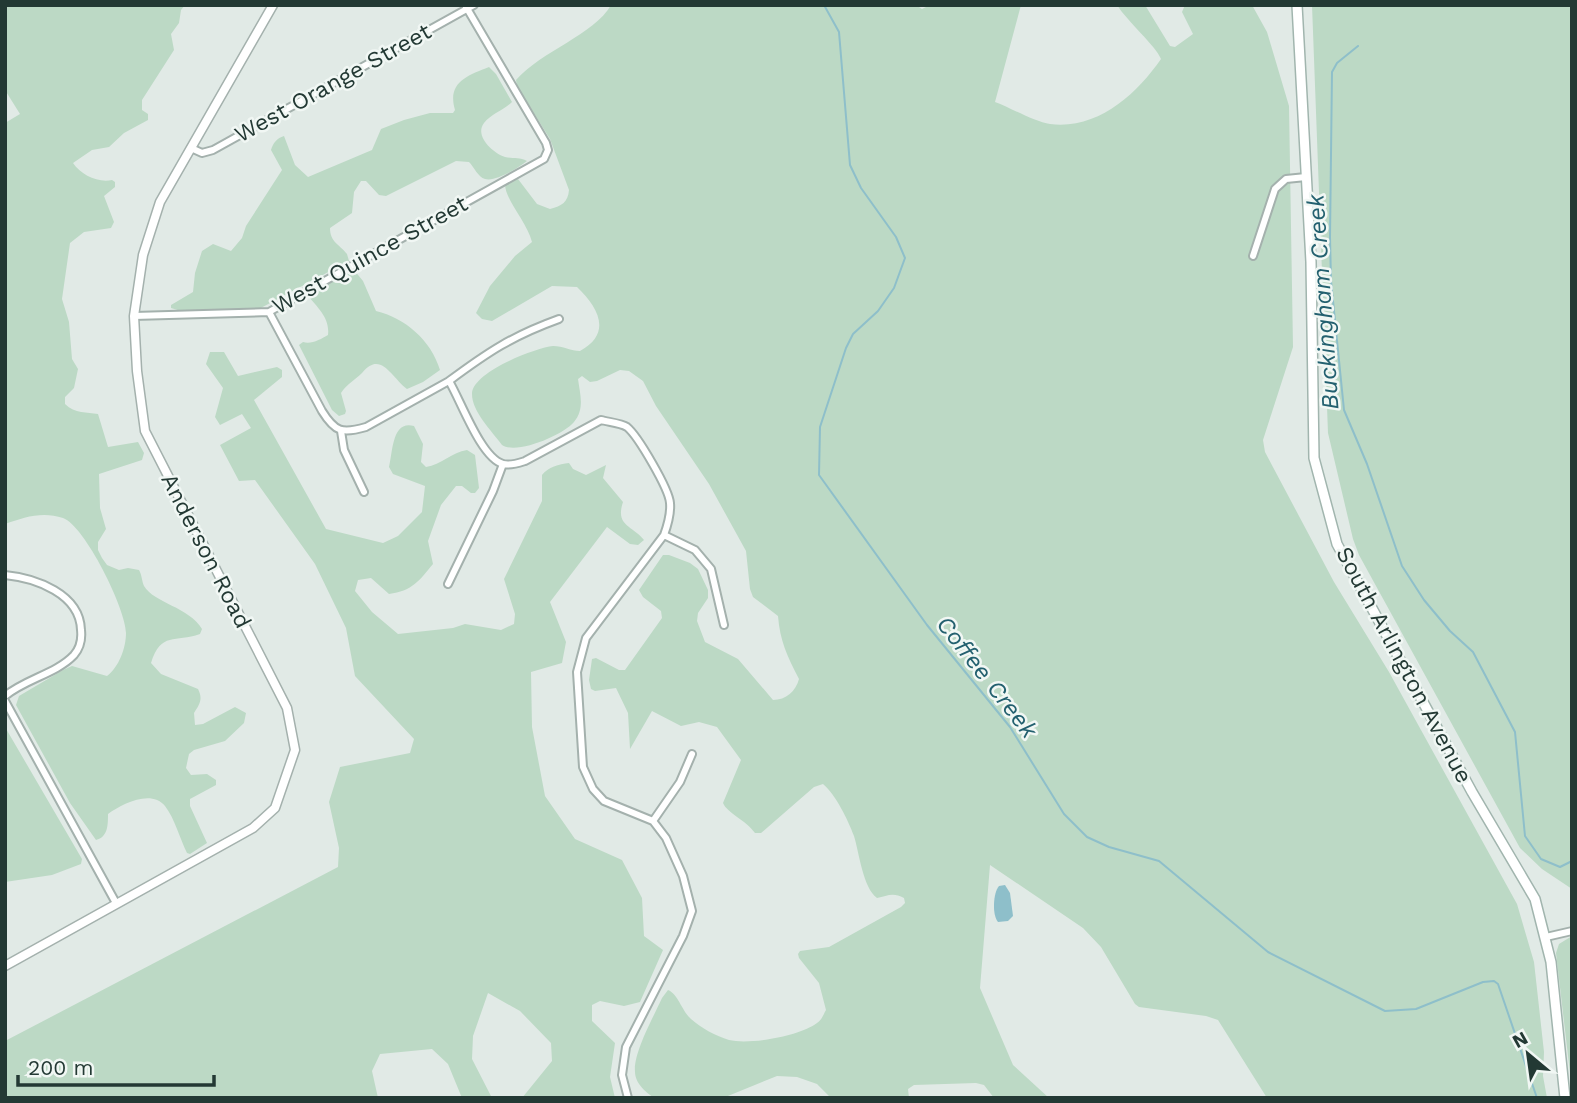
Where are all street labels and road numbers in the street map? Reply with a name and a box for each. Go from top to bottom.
street label: West Orange Street [230,18,436,148]
street label: West Quince Street [268,190,473,320]
street label: Anderson Road [155,469,257,633]
street label: South Arlington Avenue [1330,542,1478,788]

